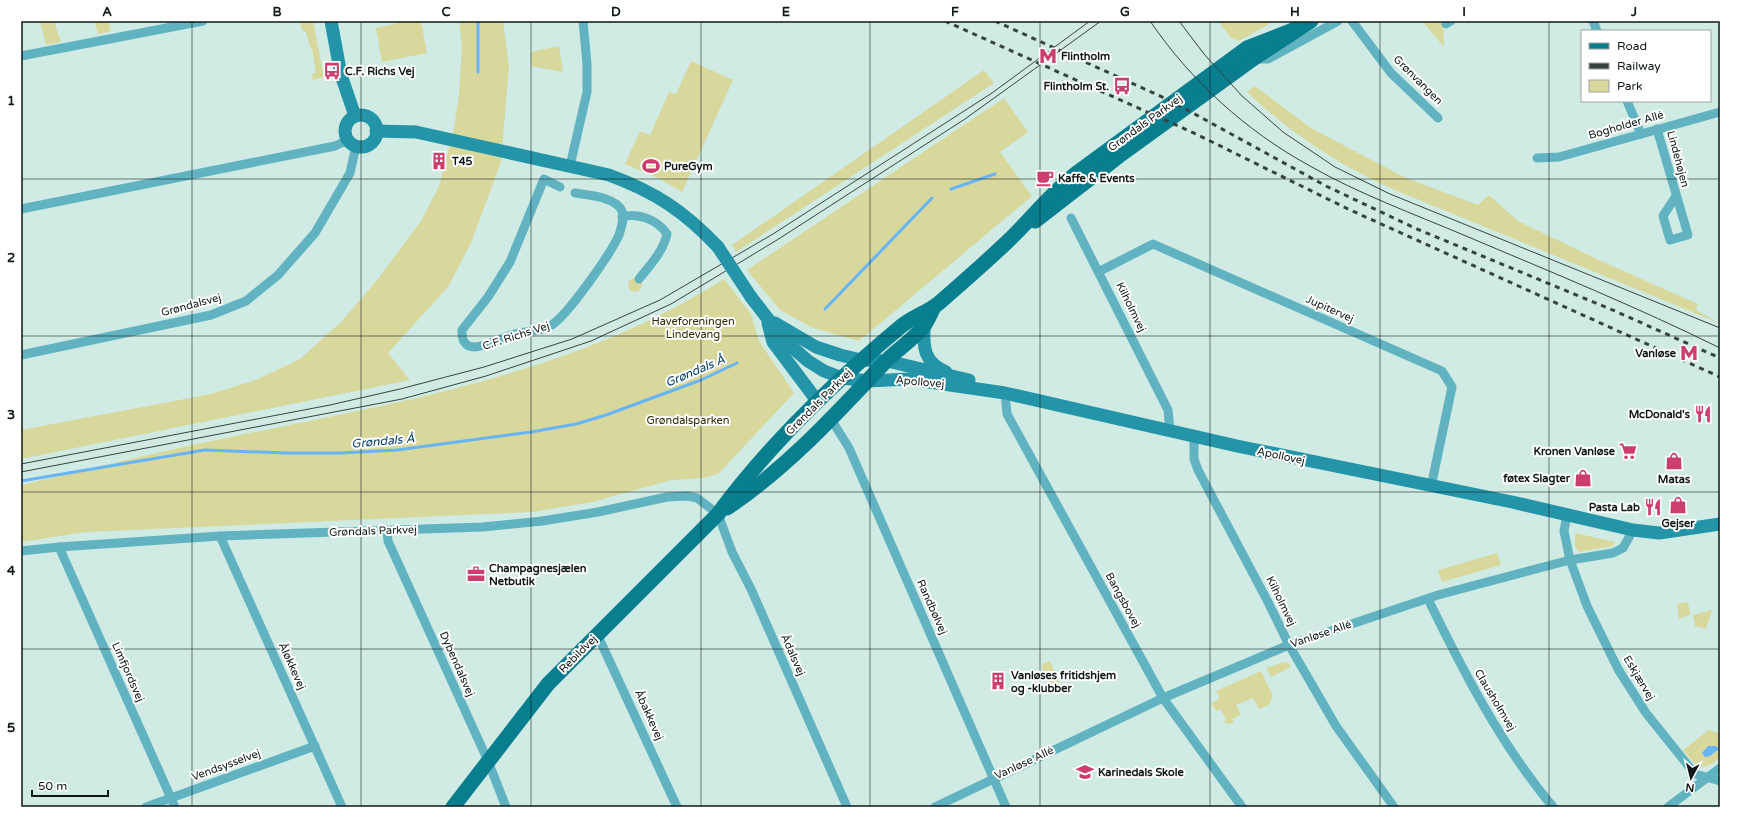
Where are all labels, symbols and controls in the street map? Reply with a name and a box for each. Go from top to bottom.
text: A [102,4,112,20]
text: B [272,4,282,20]
text: C [441,4,451,20]
text: D [611,4,621,20]
text: E [782,4,790,20]
text: F [951,4,959,20]
text: G [1120,4,1130,20]
text: H [1290,4,1300,20]
text: I [1462,4,1466,20]
text: J [1630,4,1637,20]
legend [1581,30,1711,102]
text: Road [1617,39,1647,53]
metro station icon: Flintholm [1038,46,1058,66]
place label: Flintholm [1061,50,1110,63]
street label: Grønvangen [1391,53,1445,107]
text: Railway [1617,59,1661,73]
bus stop icon: C.F. Richs Vej [322,61,342,81]
place label: C.F. Richs Vej [345,65,415,79]
bus stop icon: Flintholm St. [1112,76,1132,96]
text: Park [1617,79,1643,93]
place label: Flintholm St. [1043,80,1109,93]
street label: Grøndals Parkvej [1106,92,1185,154]
text: 1 [7,93,15,109]
street label: Bogholder Allé [1587,108,1665,142]
street label: Lindehøjen [1664,129,1692,189]
building icon: T45 [429,151,449,171]
place label: T45 [451,155,473,168]
sports icon: PureGym [641,156,661,176]
place label: PureGym [664,160,713,174]
cafe icon: Kaffe & Events [1035,168,1055,188]
place label: Kaffe & Events [1058,172,1135,185]
text: 2 [7,250,15,266]
street label: Kilholmvej [1113,280,1149,334]
street label: Grøndalsvej [160,291,223,319]
street label: Jupitervej [1304,293,1356,325]
park label: Haveforeningen Lindevang [651,315,735,341]
street label: C.F. Richs Vej [481,319,551,353]
metro station icon: Vanløse [1679,343,1699,363]
place label: Vanløse [1635,347,1677,360]
water label: Grøndals Å [663,352,727,390]
street label: Grøndals Parkvej [783,366,855,438]
street label: Apollovej [895,373,945,391]
restaurant icon: McDonald's [1693,404,1713,424]
text: 3 [7,407,15,423]
place label: McDonald's [1629,408,1691,421]
park label: Grøndalsparken [646,414,730,427]
water label: Grøndals Å [351,431,415,451]
supermarket icon: Kronen Vanløse [1618,441,1638,461]
street label: Apollovej [1256,445,1306,467]
place label: Kronen Vanløse [1534,445,1616,458]
shop icon: Matas [1664,451,1684,471]
shop icon: føtex Slagter [1573,468,1593,488]
place label: føtex Slagter [1502,472,1571,486]
place label: Matas [1658,473,1691,486]
shop icon: Gejser [1668,495,1688,515]
restaurant icon: Pasta Lab [1643,497,1663,517]
place label: Pasta Lab [1589,501,1640,514]
place label: Gejser [1661,517,1695,531]
street label: Grøndals Parkvej [329,523,417,539]
place label: Champagnesjælen Netbutik [489,562,587,588]
text: 4 [7,563,16,579]
office icon: Champagnesjælen Netbutik [466,564,486,584]
street label: Bangsbovej [1103,570,1144,630]
street label: Kilholmvej [1263,574,1299,628]
street label: Randbølvej [914,577,950,637]
street label: Vanløse Allé [1289,618,1353,650]
street label: Dybendalsvej [437,629,477,699]
street label: Rebildvej [556,632,600,676]
street label: Ådalsvej [778,632,809,678]
street label: Limfjordsvej [109,640,147,704]
street label: Åløkkevej [276,640,309,692]
street label: Eskjærvej [1621,653,1658,703]
street label: Clausholmvej [1472,667,1519,733]
place label: Vanløses fritidshjem og -klubber [1011,669,1116,696]
building icon: Vanløses fritidshjem og -klubber [988,671,1008,691]
street label: Åbakkevej [632,687,667,743]
text: 5 [7,720,15,736]
street label: Vanløse Allé [992,744,1056,782]
street label: Vendsysselvej [190,746,262,783]
north arrow [1671,758,1711,798]
school or university icon: Karinedals Skole [1075,762,1095,782]
place label: Karinedals Skole [1098,766,1184,779]
scale bar [32,772,108,798]
text: 50 m [38,779,67,793]
text: N [1685,780,1695,794]

